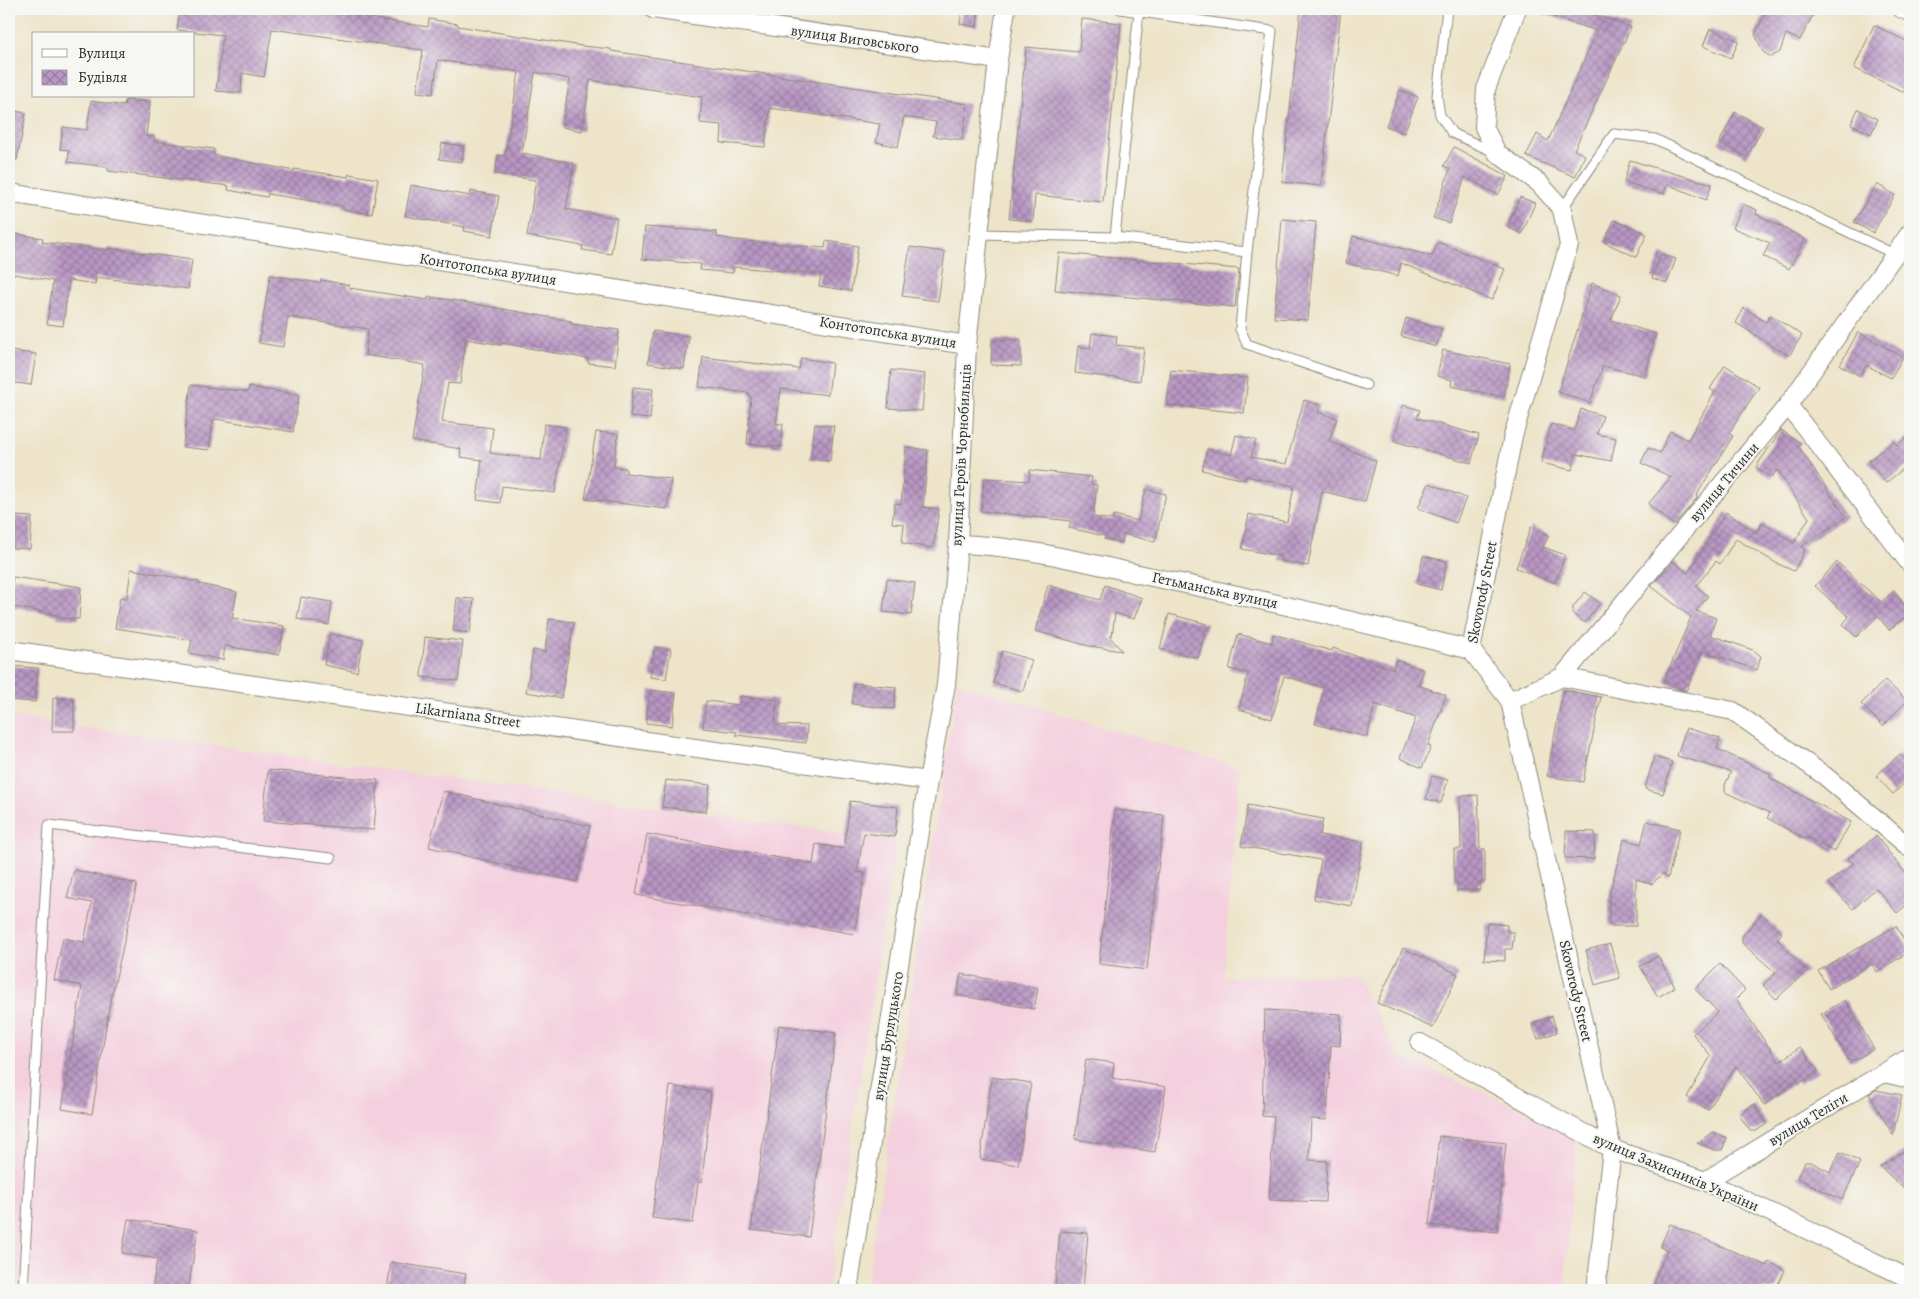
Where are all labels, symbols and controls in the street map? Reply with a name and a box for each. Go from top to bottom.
street label: вулиця Виговського [790,20,920,58]
legend [32,32,195,98]
text: Вулиця [78,43,125,63]
text: Будівля [78,67,127,87]
street label: Контотопська вулиця [418,248,558,290]
street label: Контотопська вулиця [818,311,958,353]
street label: вулиця Героїв Чорнобильців [946,363,976,547]
street label: вулиця Тичини [1685,438,1764,526]
street label: Skovorody Street [1462,539,1502,645]
street label: Гетьманська вулиця [1150,567,1280,613]
street label: Likarniana Street [414,698,522,732]
street label: Skovorody Street [1555,938,1597,1044]
street label: вулиця Бурлуцького [868,970,908,1102]
street label: вулиця Теліги [1764,1087,1852,1151]
street label: вулиця Захисників України [1590,1128,1762,1216]

